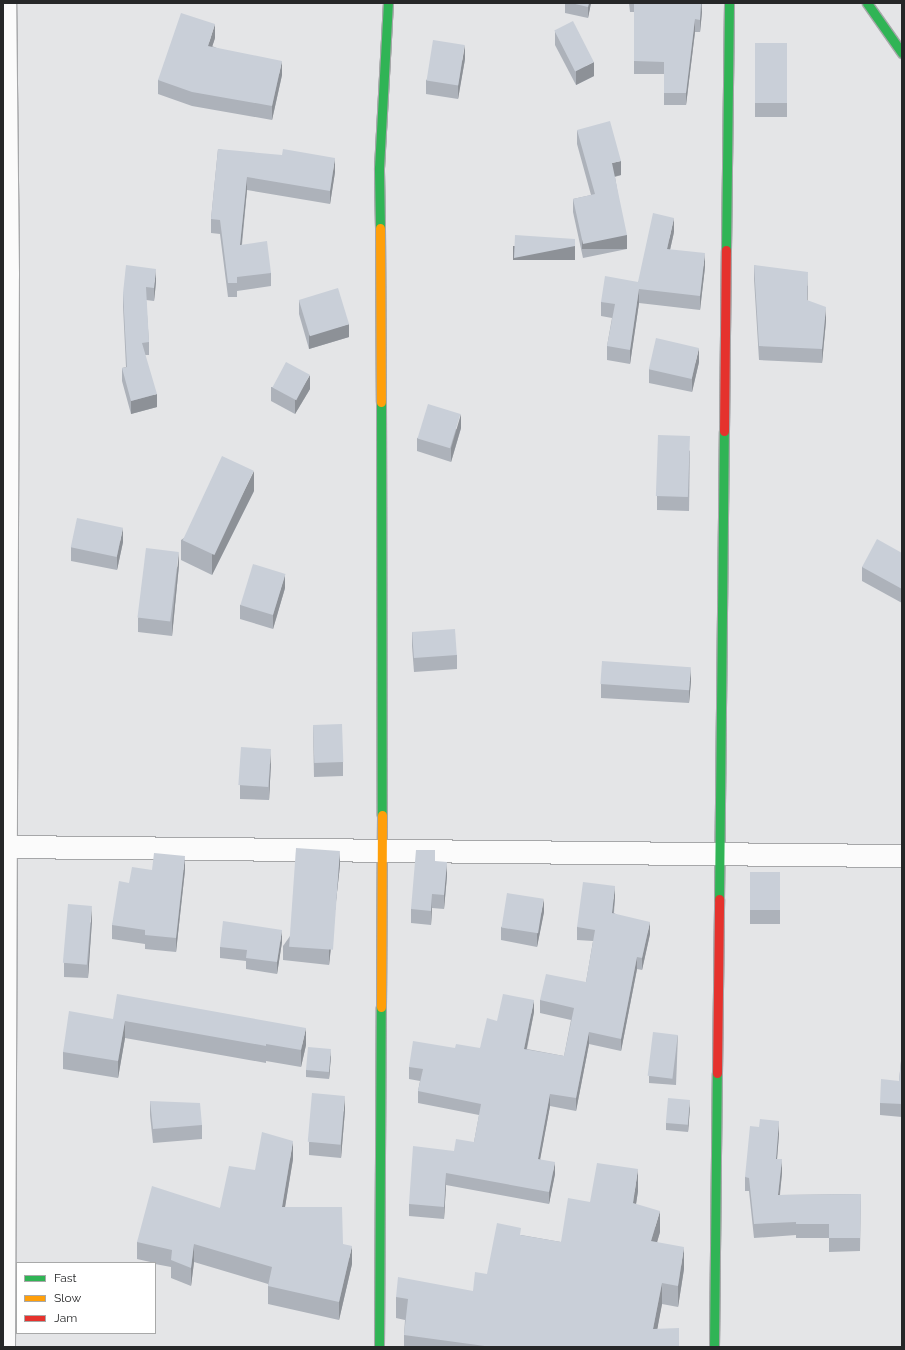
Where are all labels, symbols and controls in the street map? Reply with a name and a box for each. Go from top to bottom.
legend [16,1262,156,1334]
text: Fast [54,1271,77,1285]
text: Slow [54,1291,81,1305]
text: Jam [54,1311,77,1325]

